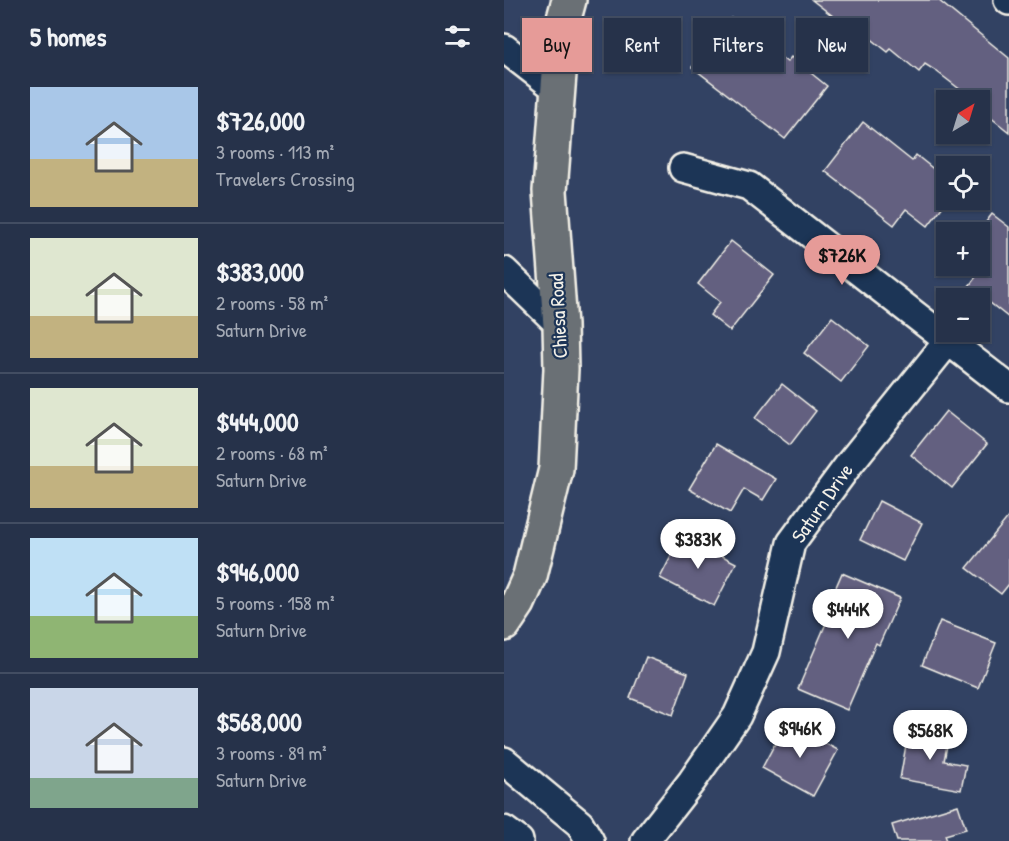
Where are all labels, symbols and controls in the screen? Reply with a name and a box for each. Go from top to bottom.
chip: Buy [522,18,592,72]
chip: Rent [604,18,681,72]
chip: Filters [693,18,784,72]
chip: New [796,18,868,72]
text: 5 homes [30,19,106,54]
icon: filters [441,20,474,53]
north arrow [936,90,990,144]
map controls [936,90,990,342]
text: $726,000 [216,103,305,138]
icon: home [78,111,150,183]
text: 3 rooms · 113 m² [216,138,334,165]
button: locate [936,156,990,210]
text: Travelers Crossing [216,165,355,192]
button: + [936,222,990,276]
pin: $726K [800,235,884,286]
text: $726K [818,241,866,268]
text: $383,000 [216,254,304,289]
icon: home [78,262,150,334]
street label: Chiesa Road [542,273,573,359]
button: − [936,288,990,342]
text: 2 rooms · 58 m² [216,289,328,316]
text: Saturn Drive [216,316,307,343]
text: $444,000 [216,404,299,439]
icon: home [78,412,150,484]
text: 2 rooms · 68 m² [216,439,328,466]
street label: Saturn Drive [784,458,859,548]
text: Saturn Drive [216,466,307,493]
pin: $383K [656,519,740,570]
text: $383K [674,525,722,552]
text: $946,000 [216,554,299,589]
icon: home [78,562,150,634]
text: 5 rooms · 158 m² [216,589,335,616]
pin: $444K [806,589,890,640]
text: $444K [826,595,870,622]
text: Saturn Drive [216,616,307,643]
text: $568,000 [216,704,302,739]
pin: $946K [758,708,842,759]
pin: $568K [888,710,972,761]
icon: home [78,712,150,784]
text: $946K [778,714,822,741]
text: $568K [907,716,953,743]
text: 3 rooms · 89 m² [216,739,327,766]
text: Saturn Drive [216,766,307,793]

